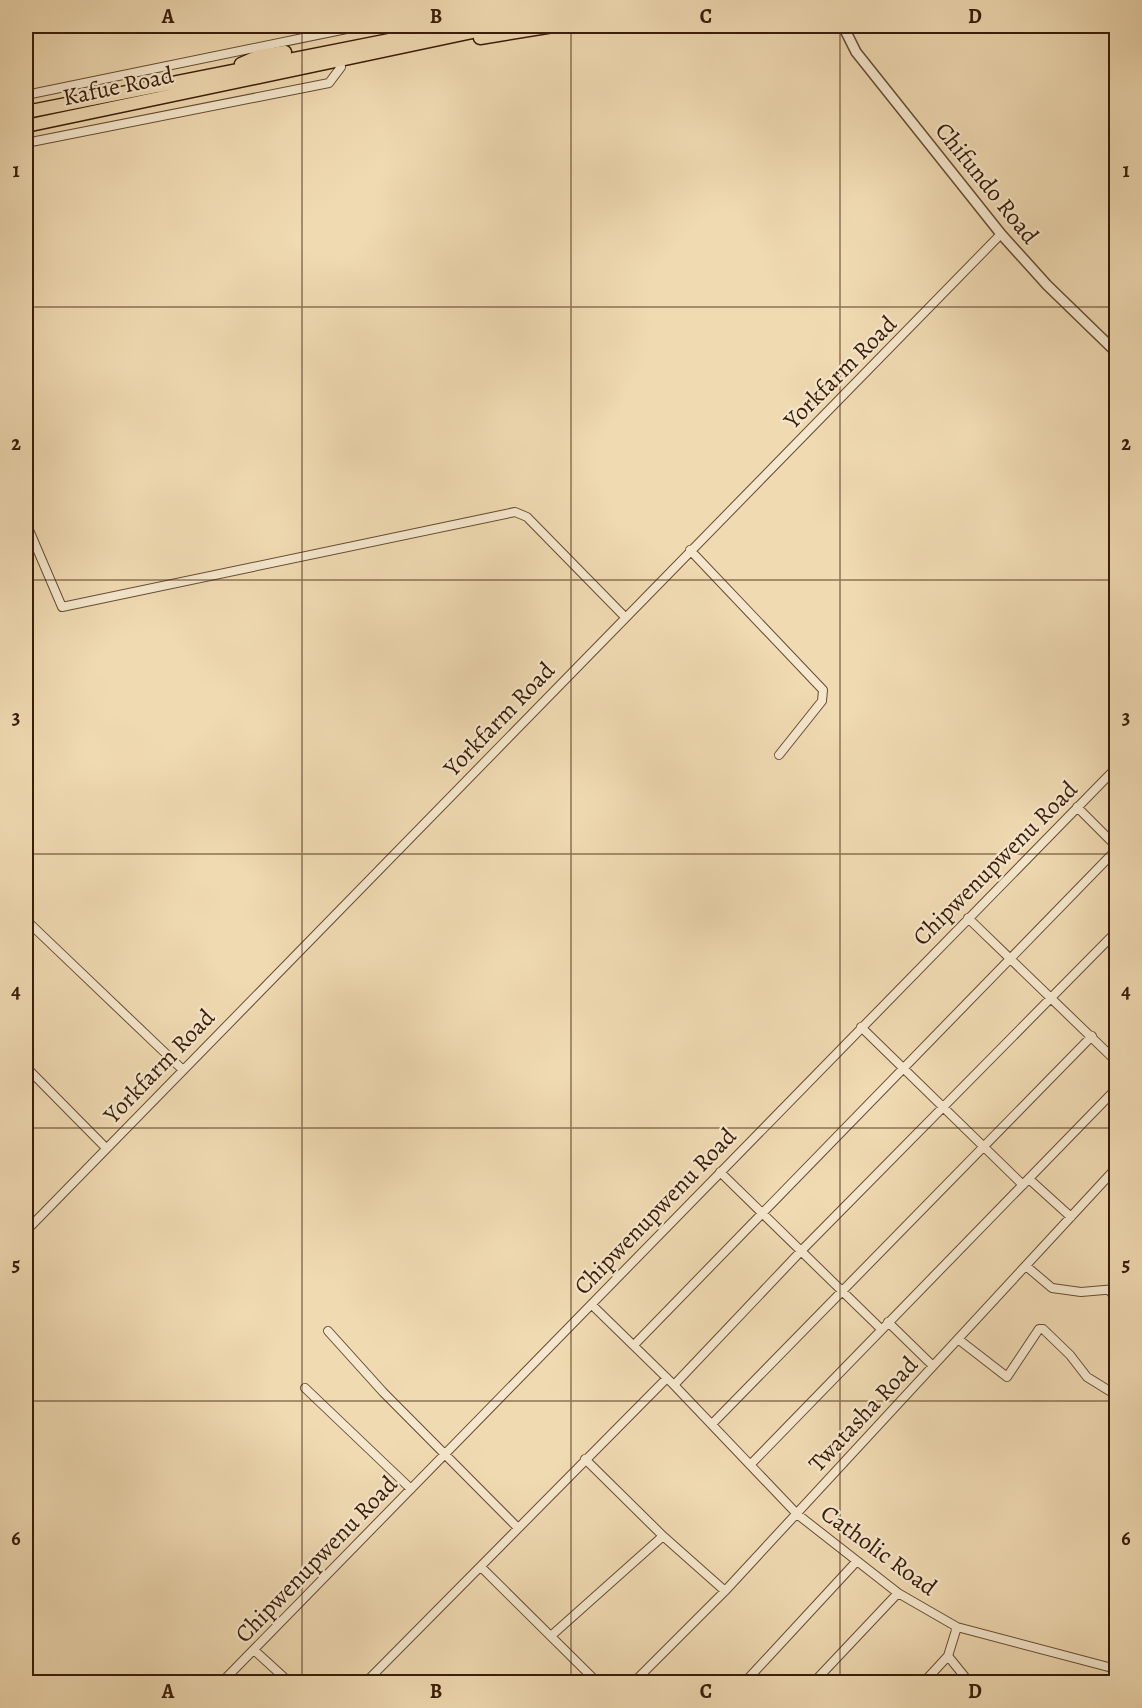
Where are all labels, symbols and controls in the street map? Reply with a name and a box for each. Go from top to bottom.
text: A [161,3,175,30]
text: B [430,3,442,30]
text: C [700,3,712,30]
text: D [968,3,982,30]
street label: Kafue Road [60,59,176,113]
street label: Chifundo Road [928,115,1046,251]
text: 1 [12,157,20,184]
text: 1 [1122,157,1130,184]
street label: Yorkfarm Road [776,308,904,436]
text: 2 [11,430,21,457]
text: 2 [1121,430,1131,457]
street label: Yorkfarm Road [435,655,562,784]
text: 3 [12,704,20,731]
text: 3 [1122,704,1130,731]
street label: Chipwenupwenu Road [906,774,1084,952]
text: 4 [11,978,21,1005]
text: 4 [1121,978,1131,1005]
street label: Yorkfarm Road [95,1002,222,1131]
street label: Chipwenupwenu Road [567,1120,743,1302]
text: 5 [12,1251,20,1278]
text: 5 [1122,1251,1130,1278]
street label: Twatasha Road [801,1349,925,1479]
street label: Chipwenupwenu Road [228,1468,404,1650]
street label: Catholic Road [814,1497,944,1603]
text: 6 [11,1525,21,1552]
text: 6 [1121,1525,1131,1552]
text: A [161,1678,175,1705]
text: B [430,1678,442,1705]
text: C [700,1678,712,1705]
text: D [968,1678,982,1705]

